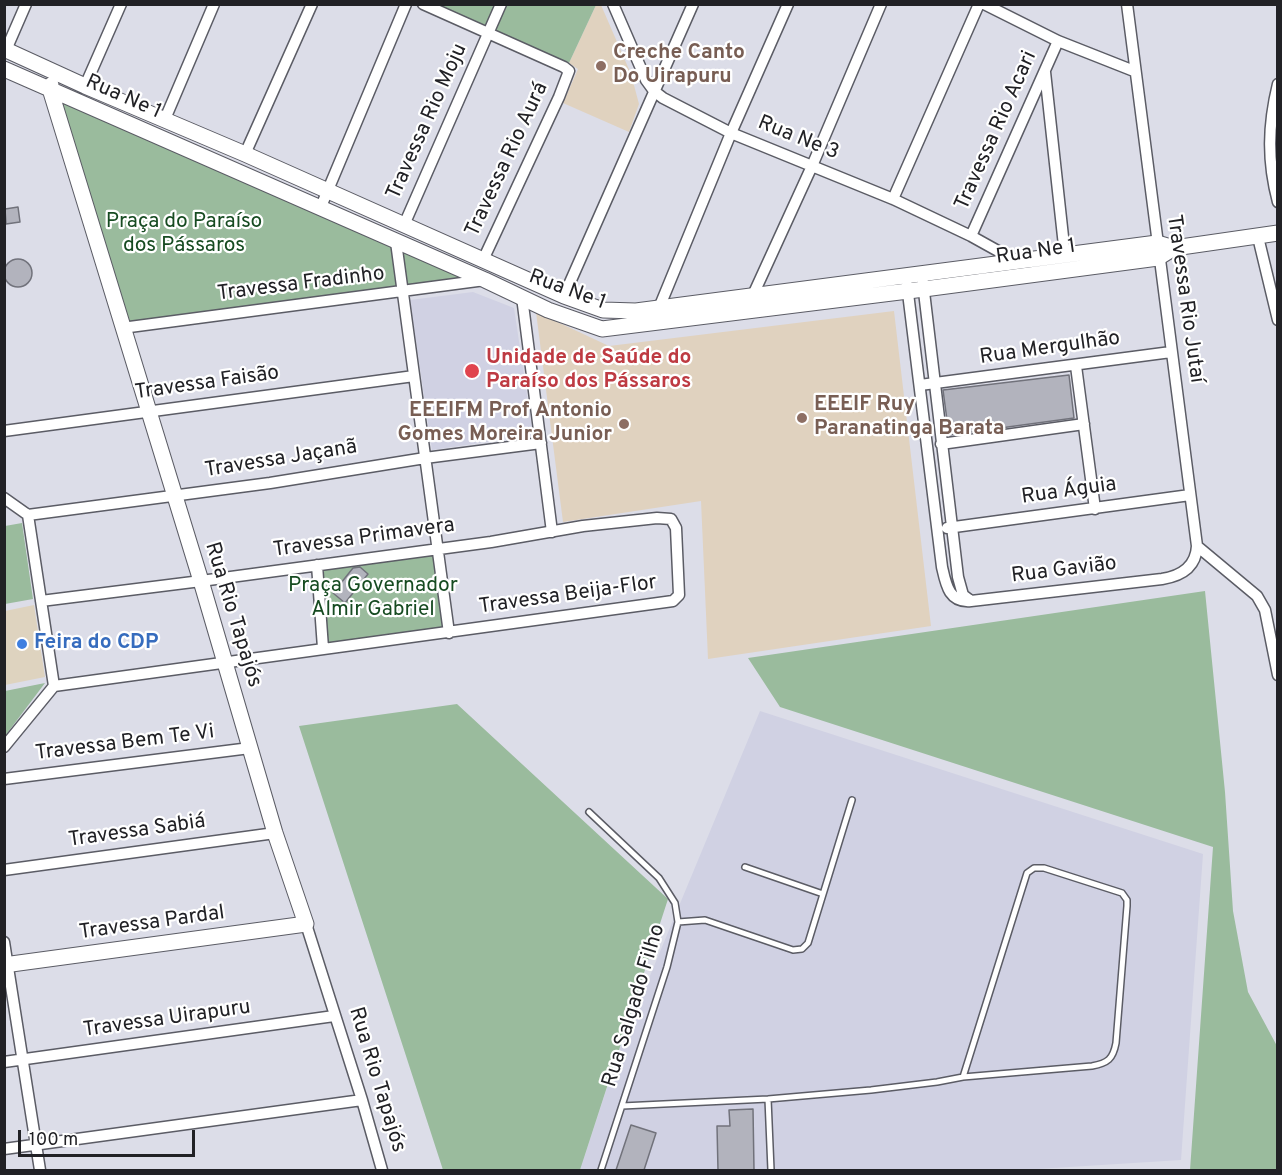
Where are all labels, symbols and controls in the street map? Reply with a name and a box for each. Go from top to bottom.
street label: Travessa Rio Moju [382,40,474,204]
place label: Creche Canto Do Uirapuru [613,41,745,91]
street label: Travessa Rio Acari [951,48,1043,214]
marker: Creche Canto Do Uirapuru [594,59,608,73]
street label: Rua Ne 1 [81,70,165,126]
street label: Travessa Rio Aurá [461,79,555,241]
street label: Rua Ne 3 [754,111,842,167]
park label: Praça do Paraíso dos Pássaros [106,210,262,260]
street label: Travessa Rio Jutaí [1160,213,1208,385]
street label: Rua Ne 1 [994,235,1078,271]
street label: Travessa Fradinho [216,262,386,308]
street label: Rua Ne 1 [525,265,609,317]
street label: Rua Mergulhão [978,327,1122,371]
place label: Unidade de Saúde do Paraíso dos Pássaros [486,346,691,396]
street label: Travessa Faisão [133,361,281,407]
marker: Unidade de Saúde do Paraíso dos Pássaros [463,362,481,380]
place label: EEEIF Ruy Paranatinga Barata [814,393,1005,443]
place label: EEEIFM Prof Antonio Gomes Moreira Junior [397,399,612,449]
marker: EEEIF Ruy Paranatinga Barata [795,411,809,425]
marker: EEEIFM Prof Antonio Gomes Moreira Junior [617,417,631,431]
street label: Travessa Jaçanã [203,436,359,484]
street label: Rua Águia [1020,473,1118,511]
street label: Travessa Primavera [272,514,456,564]
street label: Rua Rio Tapajós [198,539,266,691]
street label: Rua Gavião [1010,552,1118,590]
street label: Travessa Beija-Flor [478,571,658,621]
park label: Praça Governador Almir Gabriel [288,574,458,624]
place label: Feira do CDP [34,631,158,657]
marker: Feira do CDP [15,637,29,651]
street label: Travessa Bem Te Vi [34,721,216,767]
street label: Travessa Sabiá [67,810,207,854]
street label: Travessa Pardal [78,901,226,947]
street label: Rua Salgado Filho [598,922,672,1090]
street label: Travessa Uirapuru [82,996,252,1044]
street label: Rua Rio Tapajós [342,1004,410,1156]
scale bar [21,1118,198,1156]
text: 100 m [29,1129,78,1152]

